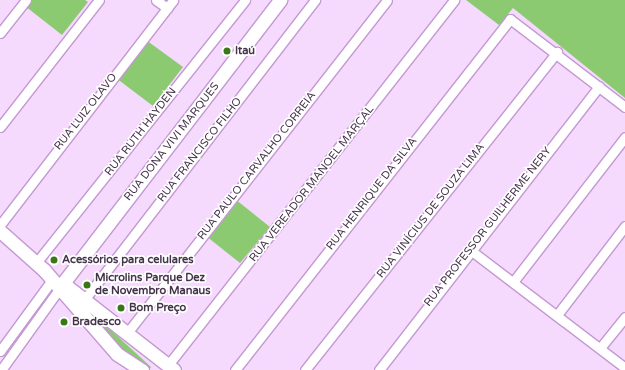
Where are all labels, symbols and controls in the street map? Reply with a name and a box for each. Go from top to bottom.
place label: Itaú [235,44,255,58]
marker: Itaú [222,46,232,56]
street label: RUA LUIZ OLAVO [52,71,120,153]
street label: RUA DONA VIVI MARQUES [122,80,222,204]
street label: RUA RUTH HAYDEN [103,85,179,179]
street label: RUA PAULO CARVALHO CORREIA [195,89,319,243]
street label: RUA FRANCISCO FILHO [155,95,245,205]
street label: RUA VEREADOR MANOEL MARÇAL [247,103,377,265]
street label: RUA HENRIQUE DA SILVA [324,135,420,253]
street label: RUA VINÍCIUS DE SOUZA LIMA [374,141,488,281]
street label: RUA PROFESSOR GUILHERME NERY [422,145,554,309]
place label: Acessórios para celulares [62,253,193,267]
marker: Acessórios para celulares [49,255,59,265]
place label: Microlins Parque Dez de Novembro Manaus [95,272,211,298]
marker: Microlins Parque Dez de Novembro Manaus [82,280,92,290]
place label: Bom Preço [129,301,186,315]
marker: Bom Preço [116,303,126,313]
place label: Bradesco [72,315,121,329]
marker: Bradesco [59,317,69,327]

